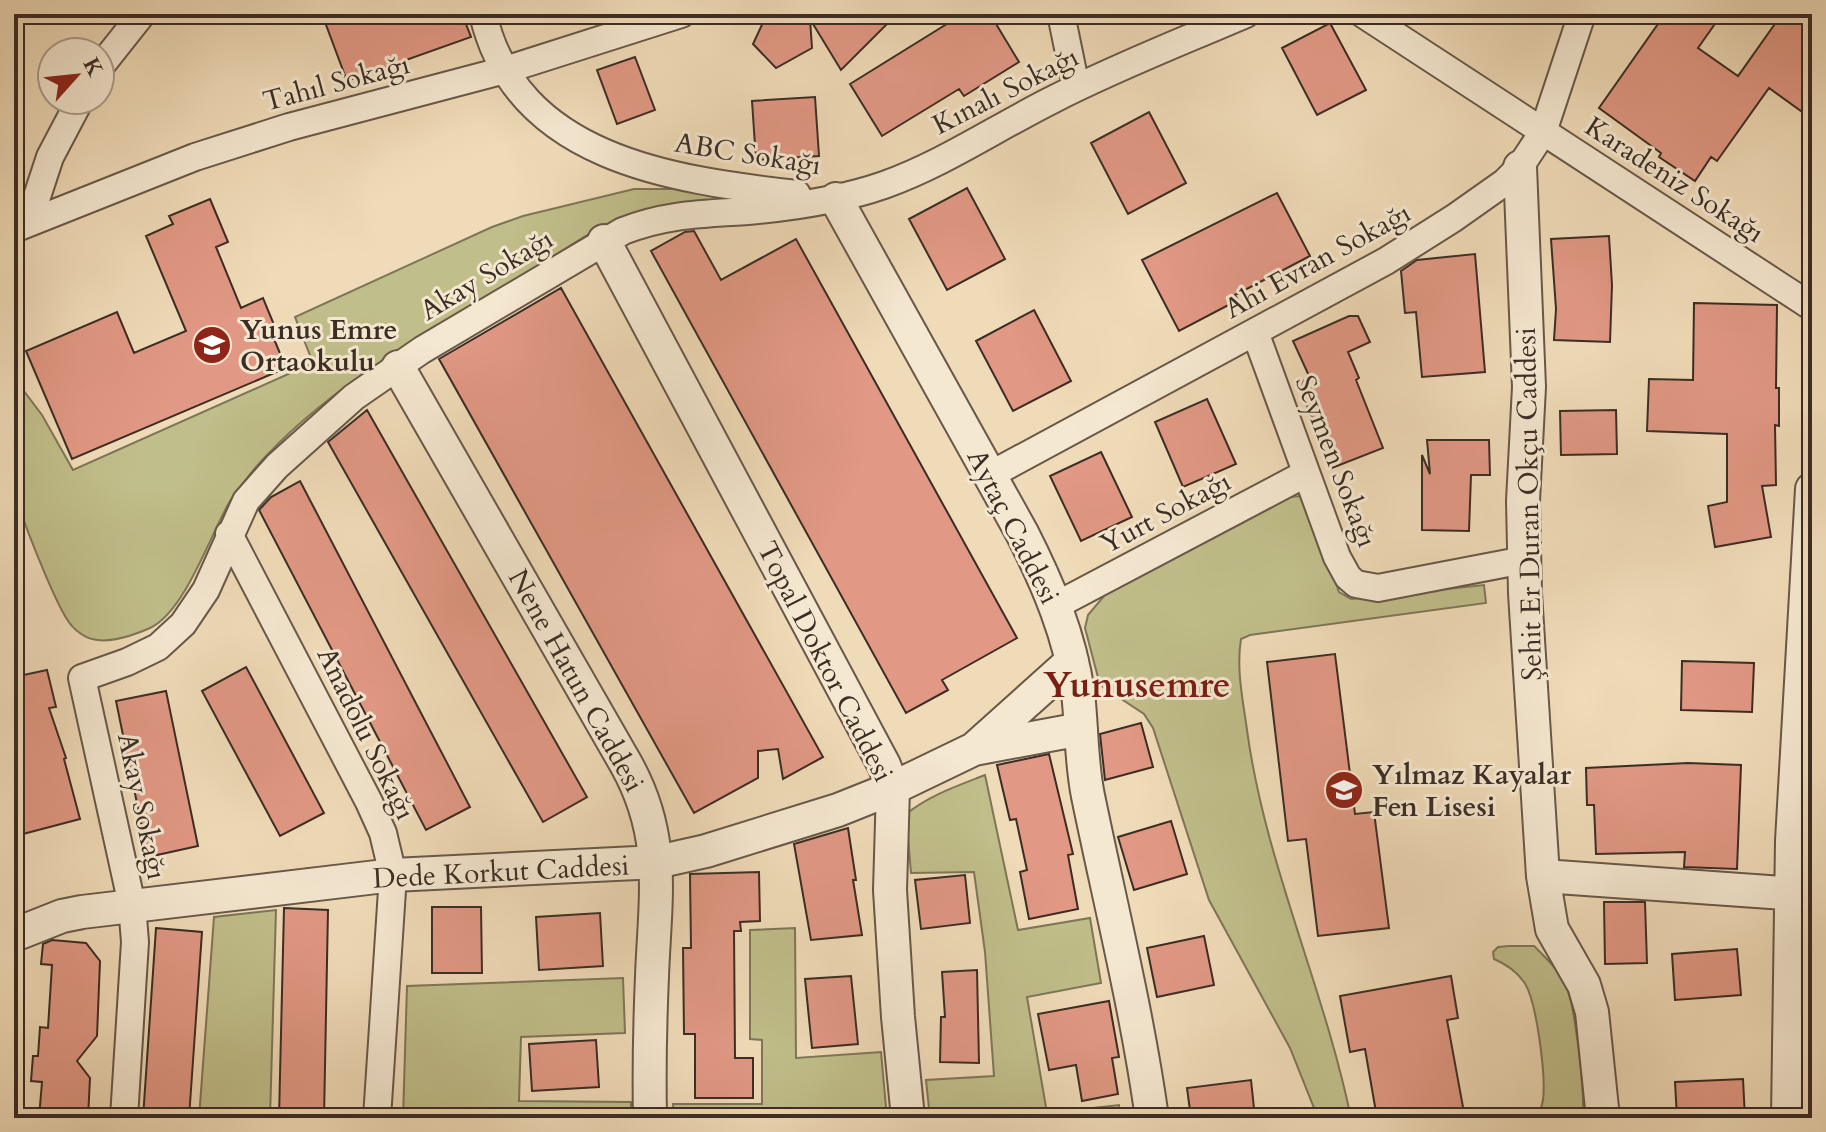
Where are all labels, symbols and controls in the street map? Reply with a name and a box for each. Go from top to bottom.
north arrow [36,36,116,116]
street label: Kınalı Sokağı [926,38,1085,144]
street label: Tahıl Sokağı [259,45,414,121]
text: K [76,53,110,82]
street label: Karadeniz Sokağı [1578,108,1772,252]
street label: ABC Sokağı [672,124,824,184]
street label: Ahi Evran Sokağı [1217,194,1418,328]
street label: Akay Sokağı [413,220,560,330]
place label: Yunus Emre Ortaokulu [240,311,397,381]
school or university icon: Yunus Emre Ortaokulu [191,324,233,366]
street label: Şehit Er Duran Okçu Caddesi [1507,327,1551,681]
street label: Seymen Sokağı [1286,370,1386,553]
street label: Aytaç Caddesi [958,442,1069,611]
street label: Yurt Sokağı [1094,463,1237,563]
street label: Topal Doktor Caddesi [748,535,902,788]
street label: Nene Hatun Caddesi [499,562,653,799]
street label: Anadolu Sokağı [308,641,424,826]
district label: Yunusemre [1043,661,1231,710]
street label: Akay Sokağı [108,729,176,883]
place label: Yılmaz Kayalar Fen Lisesi [1372,756,1572,826]
school or university icon: Yılmaz Kayalar Fen Lisesi [1323,769,1365,811]
street label: Dede Korkut Caddesi [372,846,630,898]

